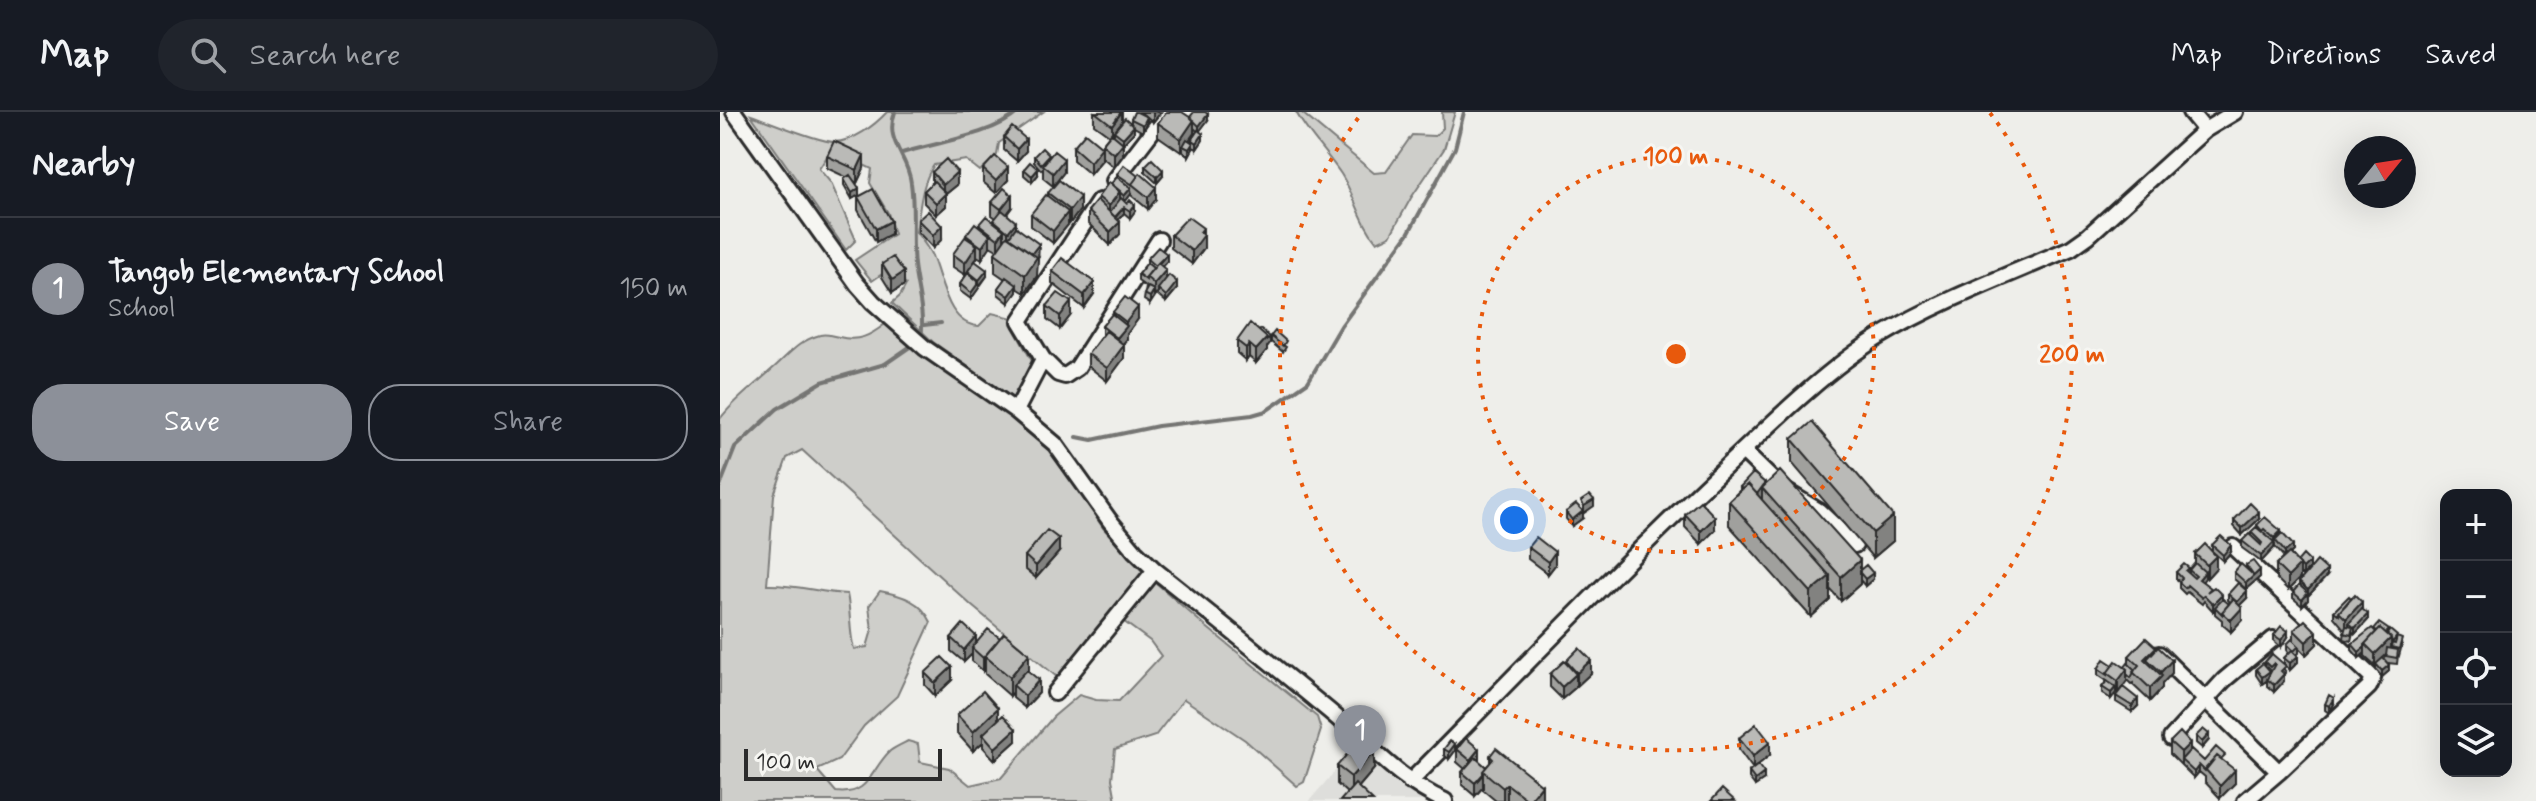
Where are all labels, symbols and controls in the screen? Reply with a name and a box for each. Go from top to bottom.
search box [158,19,718,91]
text: Map [40,31,110,80]
icon: search [186,33,230,77]
text: Search here [250,36,401,75]
text: Map [2171,37,2222,74]
text: Directions [2266,37,2381,74]
text: Saved [2425,37,2496,74]
north arrow [2344,136,2416,208]
text: Nearby [32,142,136,187]
text: 100 m [1644,142,1708,173]
text: Tangob Elementary School [108,253,444,292]
text: 1 [52,272,64,306]
text: 150 m [619,272,688,306]
text: School [108,292,175,326]
centre of rings [1662,340,1690,368]
text: 200 m [2039,340,2105,371]
button: Save [32,384,352,461]
button: Share [368,384,688,461]
map controls [2440,489,2512,777]
button: + [2440,489,2512,561]
your location [1494,500,1534,540]
button: − [2440,561,2512,633]
button: locate [2440,633,2512,705]
pin: 1 [1334,705,1386,771]
button: layers [2440,705,2512,777]
scale bar [744,745,942,781]
text: 100 m [756,749,815,777]

